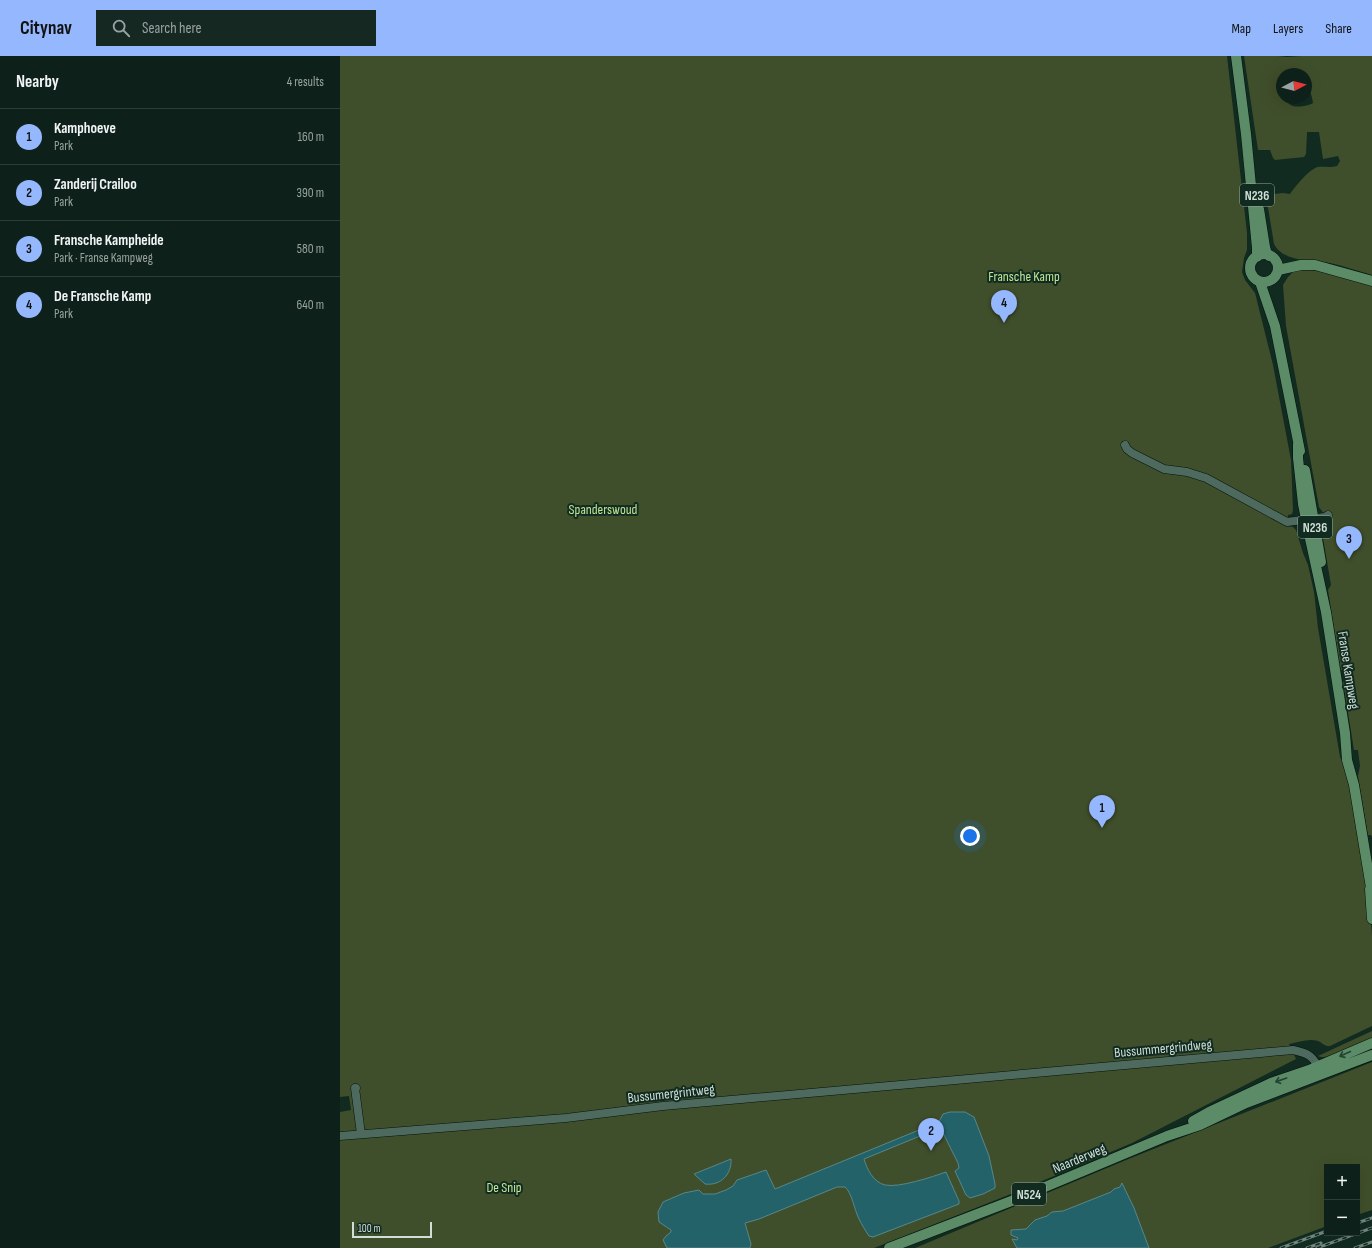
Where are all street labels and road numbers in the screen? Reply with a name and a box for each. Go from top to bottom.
road number: N236 [1240,184,1274,206]
road number: N236 [1298,516,1332,538]
street label: Franse Kampweg [1334,630,1363,711]
street label: Bussummergrindweg [1113,1036,1213,1061]
street label: Bussumergrintweg [627,1080,716,1107]
street label: Naarderweg [1050,1139,1109,1177]
road number: N524 [1012,1183,1046,1205]

